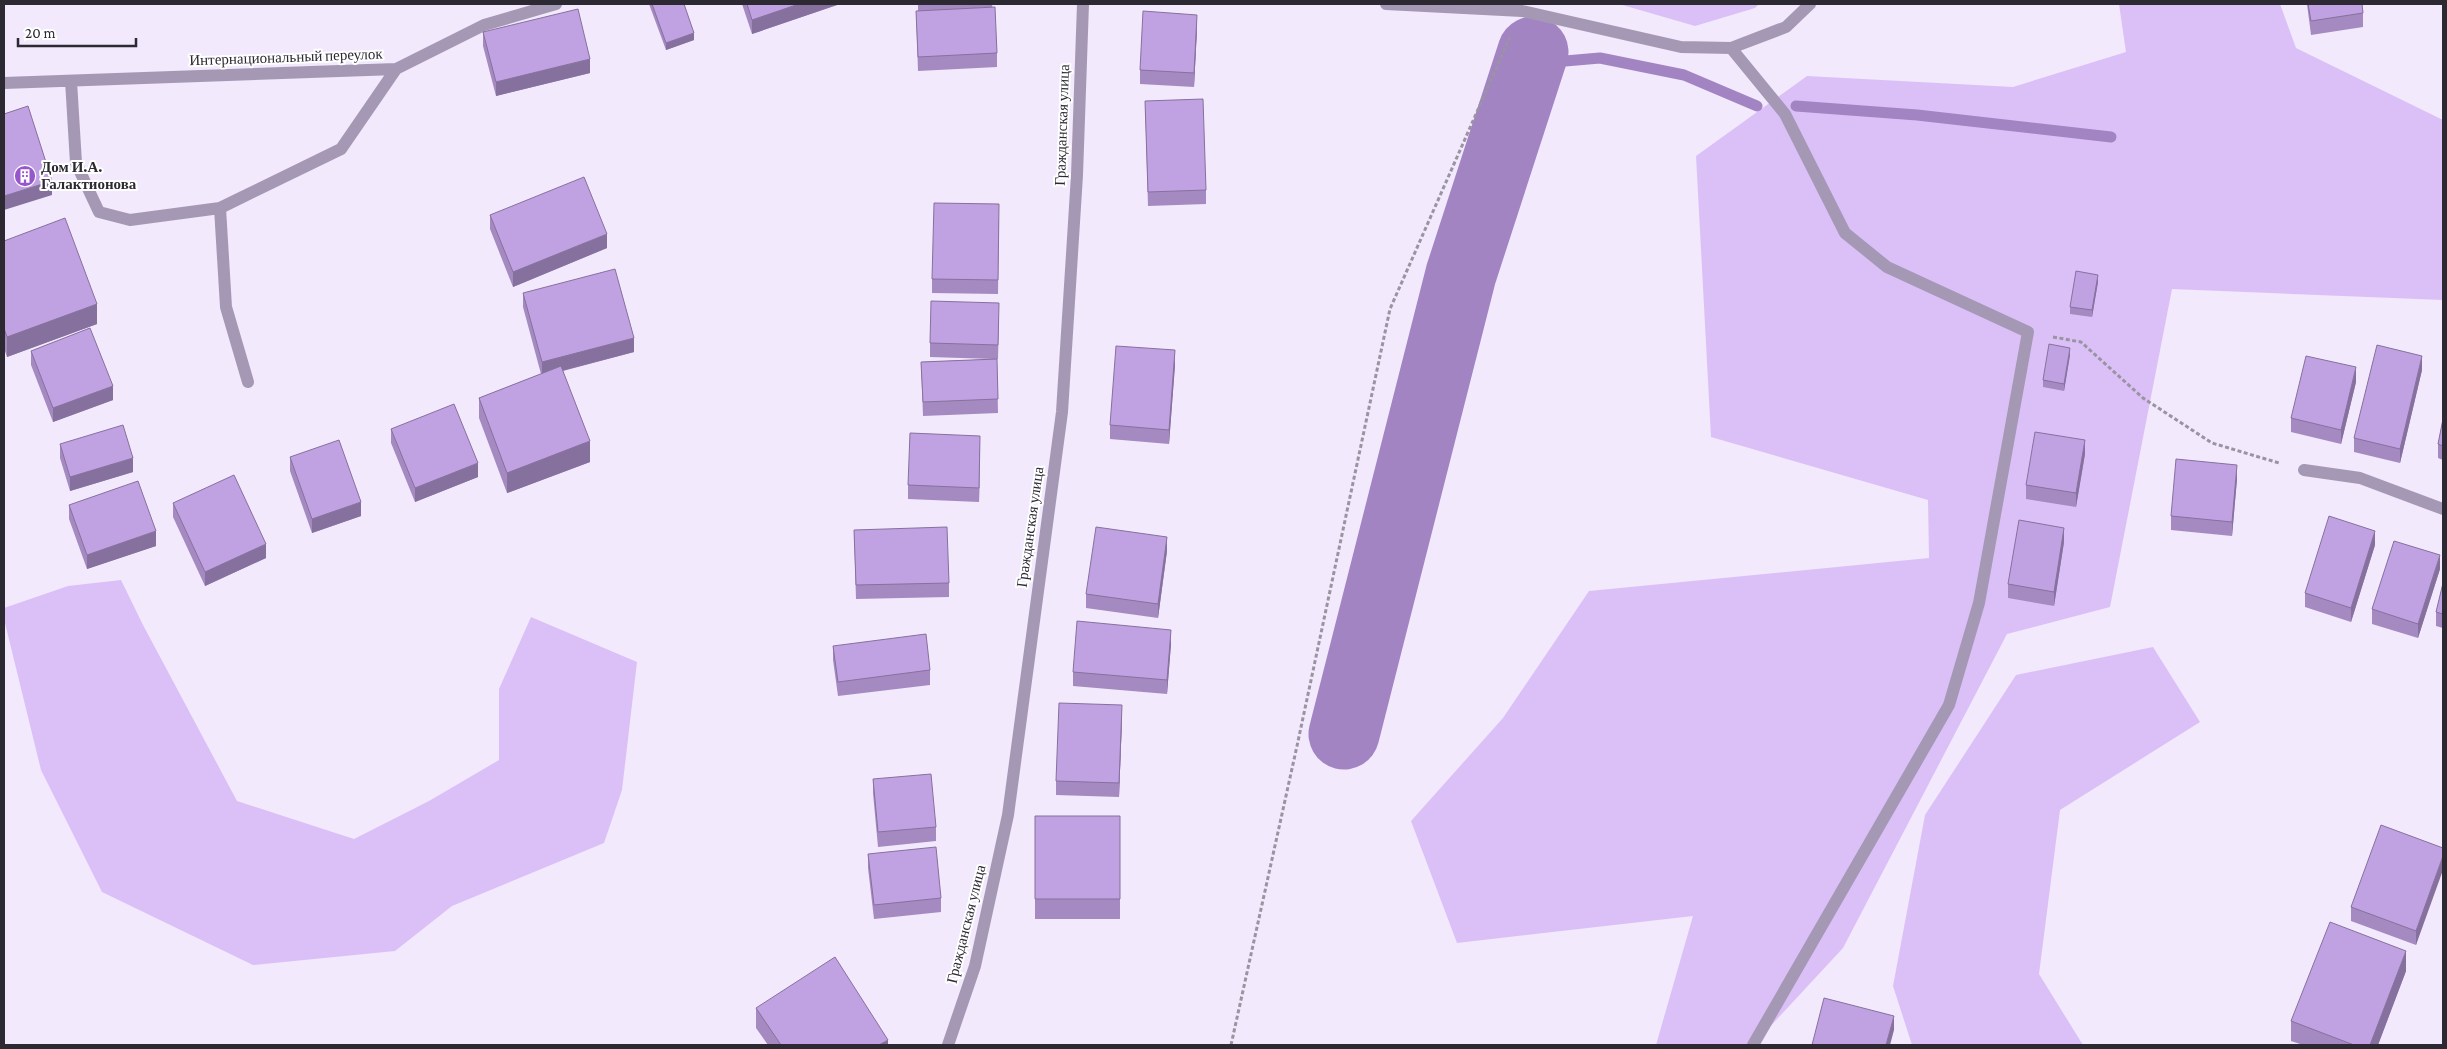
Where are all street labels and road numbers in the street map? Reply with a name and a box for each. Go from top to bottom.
street label: Интернациональный переулок [189,46,384,68]
street label: Гражданская улица [1052,64,1072,186]
street label: Гражданская улица [1014,465,1046,588]
street label: Гражданская улица [944,863,989,985]

